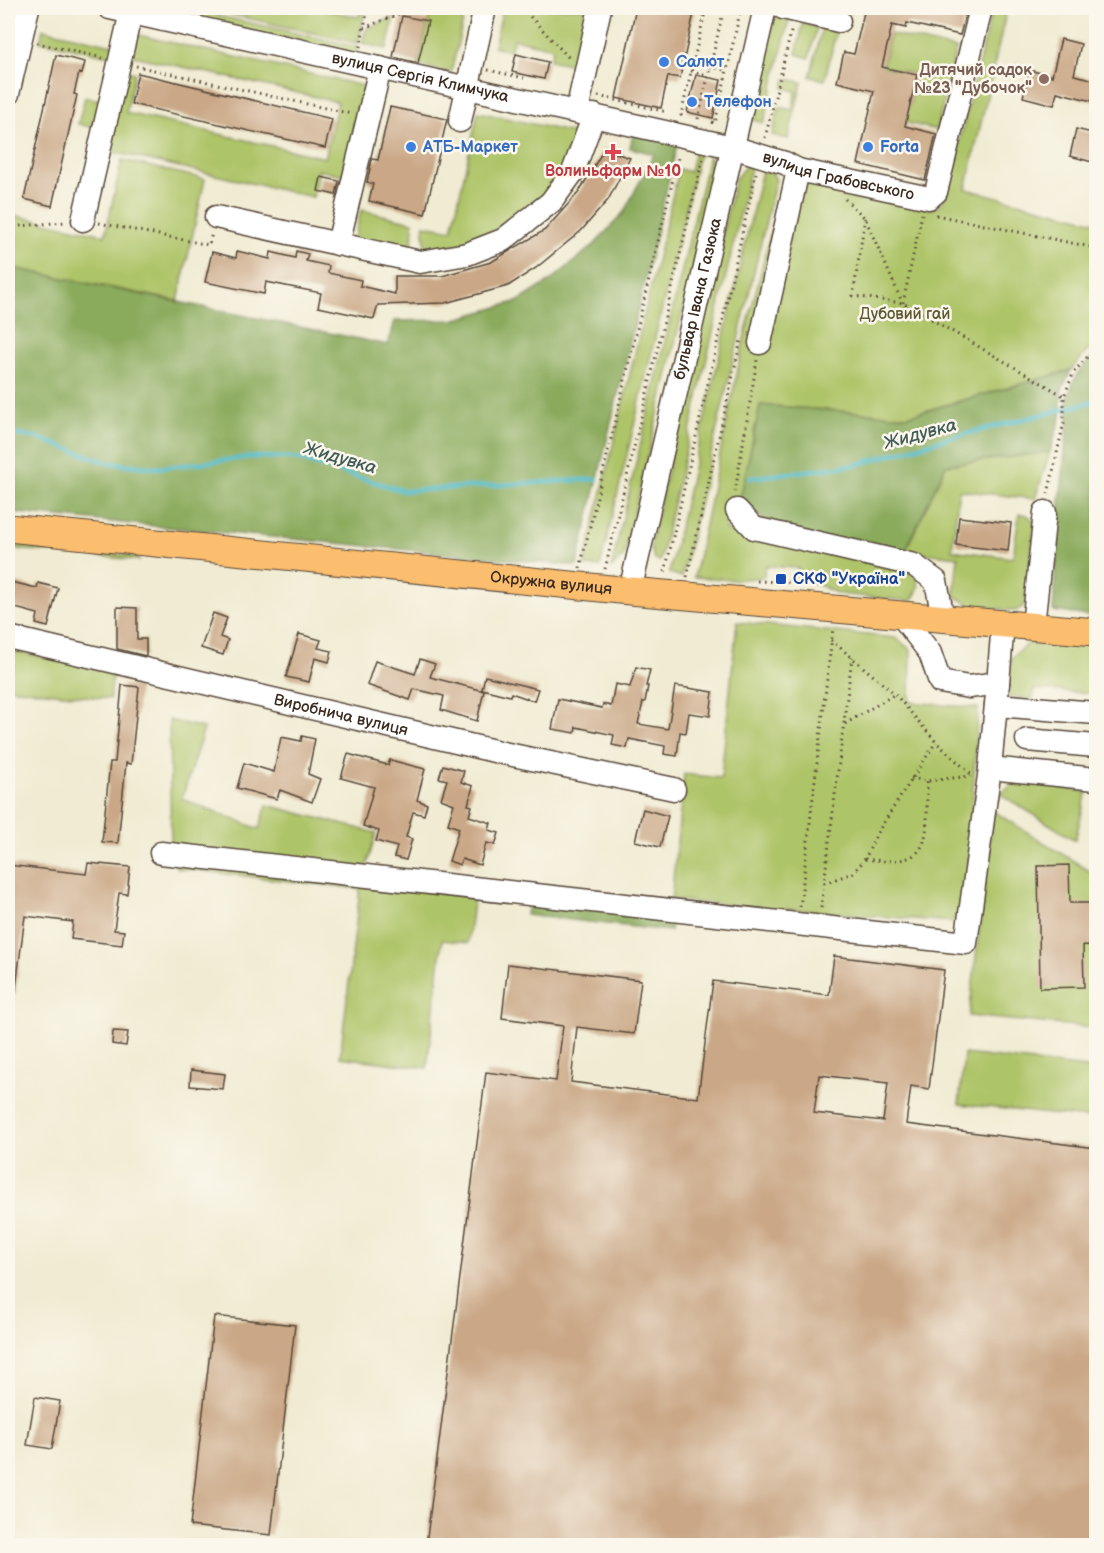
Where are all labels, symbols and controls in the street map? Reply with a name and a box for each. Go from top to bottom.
street label: вулиця Сергія Климчука [330,48,511,106]
place label: Салют [676,53,725,72]
marker: Салют [657,55,671,69]
place label: Дитячий садок №23 "Дубочок" [914,61,1032,98]
marker: Дитячий садок №23 "Дубочок" [1037,72,1051,86]
place label: Телефон [704,93,772,112]
marker: Телефон [685,95,699,109]
place label: АТБ-Маркет [422,138,518,157]
place label: Forta [880,138,919,157]
marker: АТБ-Маркет [404,140,418,154]
marker: Forta [861,140,875,154]
marker: Волиньфарм №10 [606,145,620,159]
street label: вулиця Грабовського [761,147,916,204]
place label: Волиньфарм №10 [545,162,681,181]
street label: бульвар Івана Газюка [670,216,726,381]
park label: Дубовий гай [859,305,951,324]
water label: Жидувка [880,414,959,454]
water label: Жидувка [300,437,379,478]
street label: Окружна вулиця [489,567,613,599]
place label: СКФ "Україна" [793,570,905,589]
marker: СКФ "Україна" [774,572,788,586]
street label: Виробнича вулиця [272,690,410,740]

